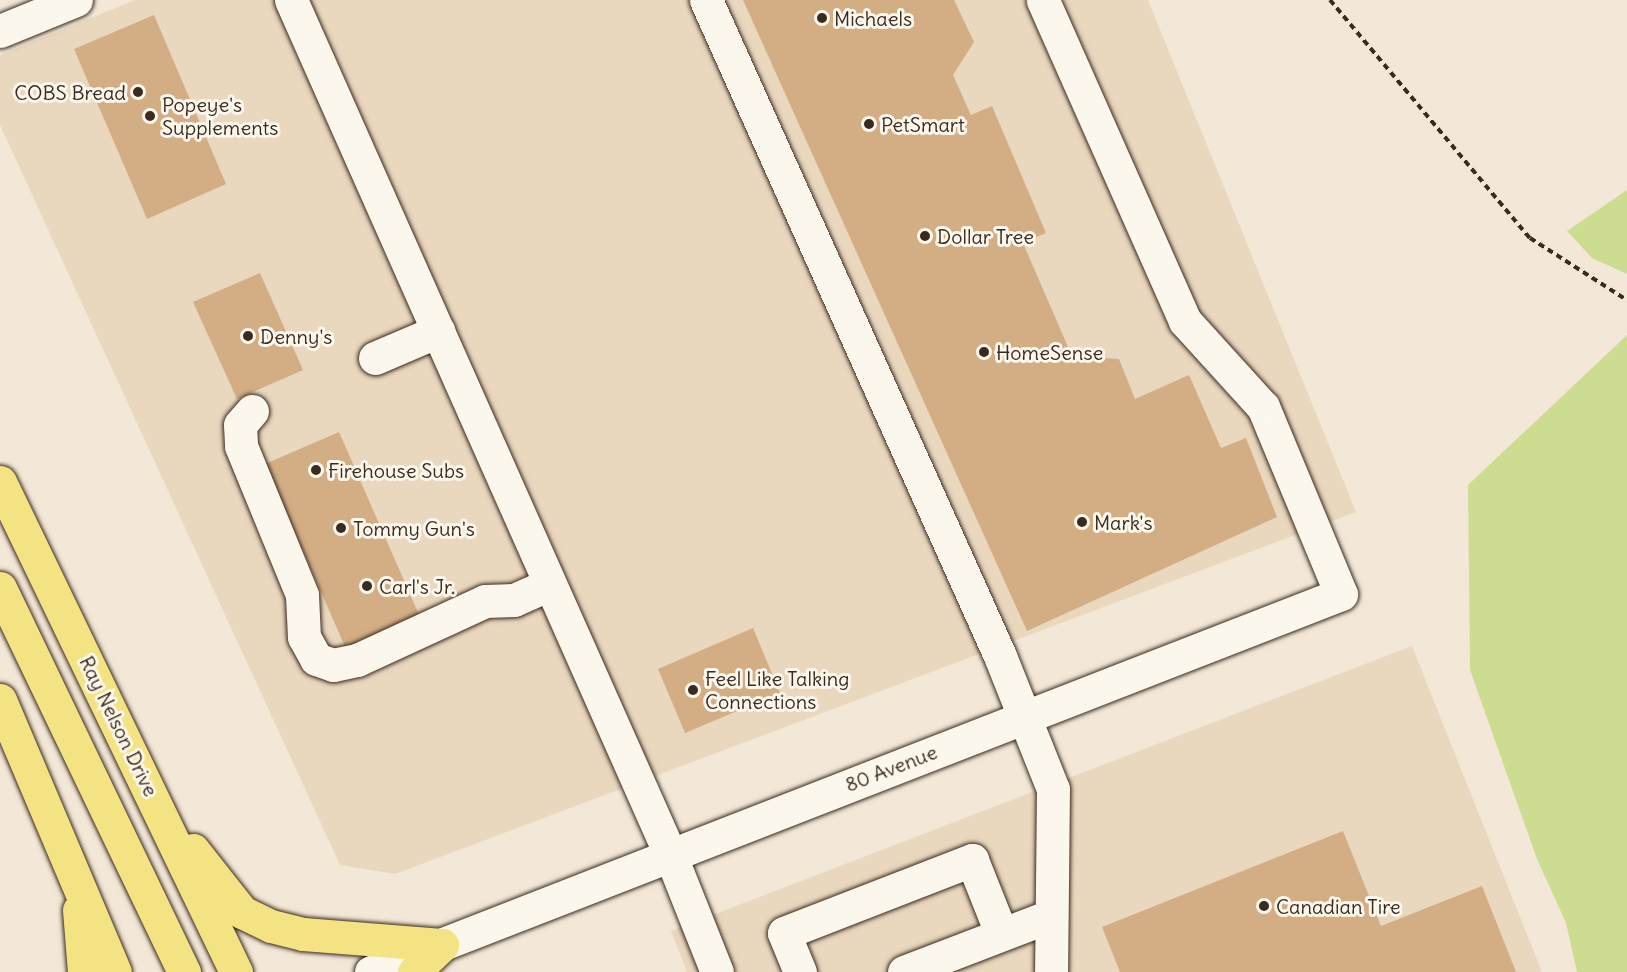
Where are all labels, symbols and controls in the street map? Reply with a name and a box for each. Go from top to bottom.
place label: Michaels [834,6,912,30]
marker: Michaels [815,11,829,25]
place label: COBS Bread [14,80,126,104]
marker: COBS Bread [131,85,145,99]
place label: Popeye's Supplements [162,92,278,139]
marker: Popeye's Supplements [143,109,157,123]
place label: PetSmart [881,112,965,136]
marker: PetSmart [862,117,876,131]
place label: Dollar Tree [937,224,1034,248]
marker: Dollar Tree [918,229,932,243]
place label: Denny's [260,324,332,348]
marker: Denny's [241,329,255,343]
place label: HomeSense [996,340,1103,364]
marker: HomeSense [977,345,991,359]
place label: Firehouse Subs [328,458,464,482]
marker: Firehouse Subs [309,463,323,477]
place label: Mark's [1094,510,1152,534]
marker: Mark's [1075,515,1089,529]
place label: Tommy Gun's [353,516,475,540]
marker: Tommy Gun's [334,521,348,535]
place label: Carl's Jr. [379,574,455,598]
marker: Carl's Jr. [360,579,374,593]
street label: Ray Nelson Drive [75,652,163,800]
place label: Feel Like Talking Connections [705,666,849,713]
marker: Feel Like Talking Connections [686,683,700,697]
street label: 80 Avenue [842,740,940,796]
place label: Canadian Tire [1276,894,1401,918]
marker: Canadian Tire [1257,899,1271,913]

